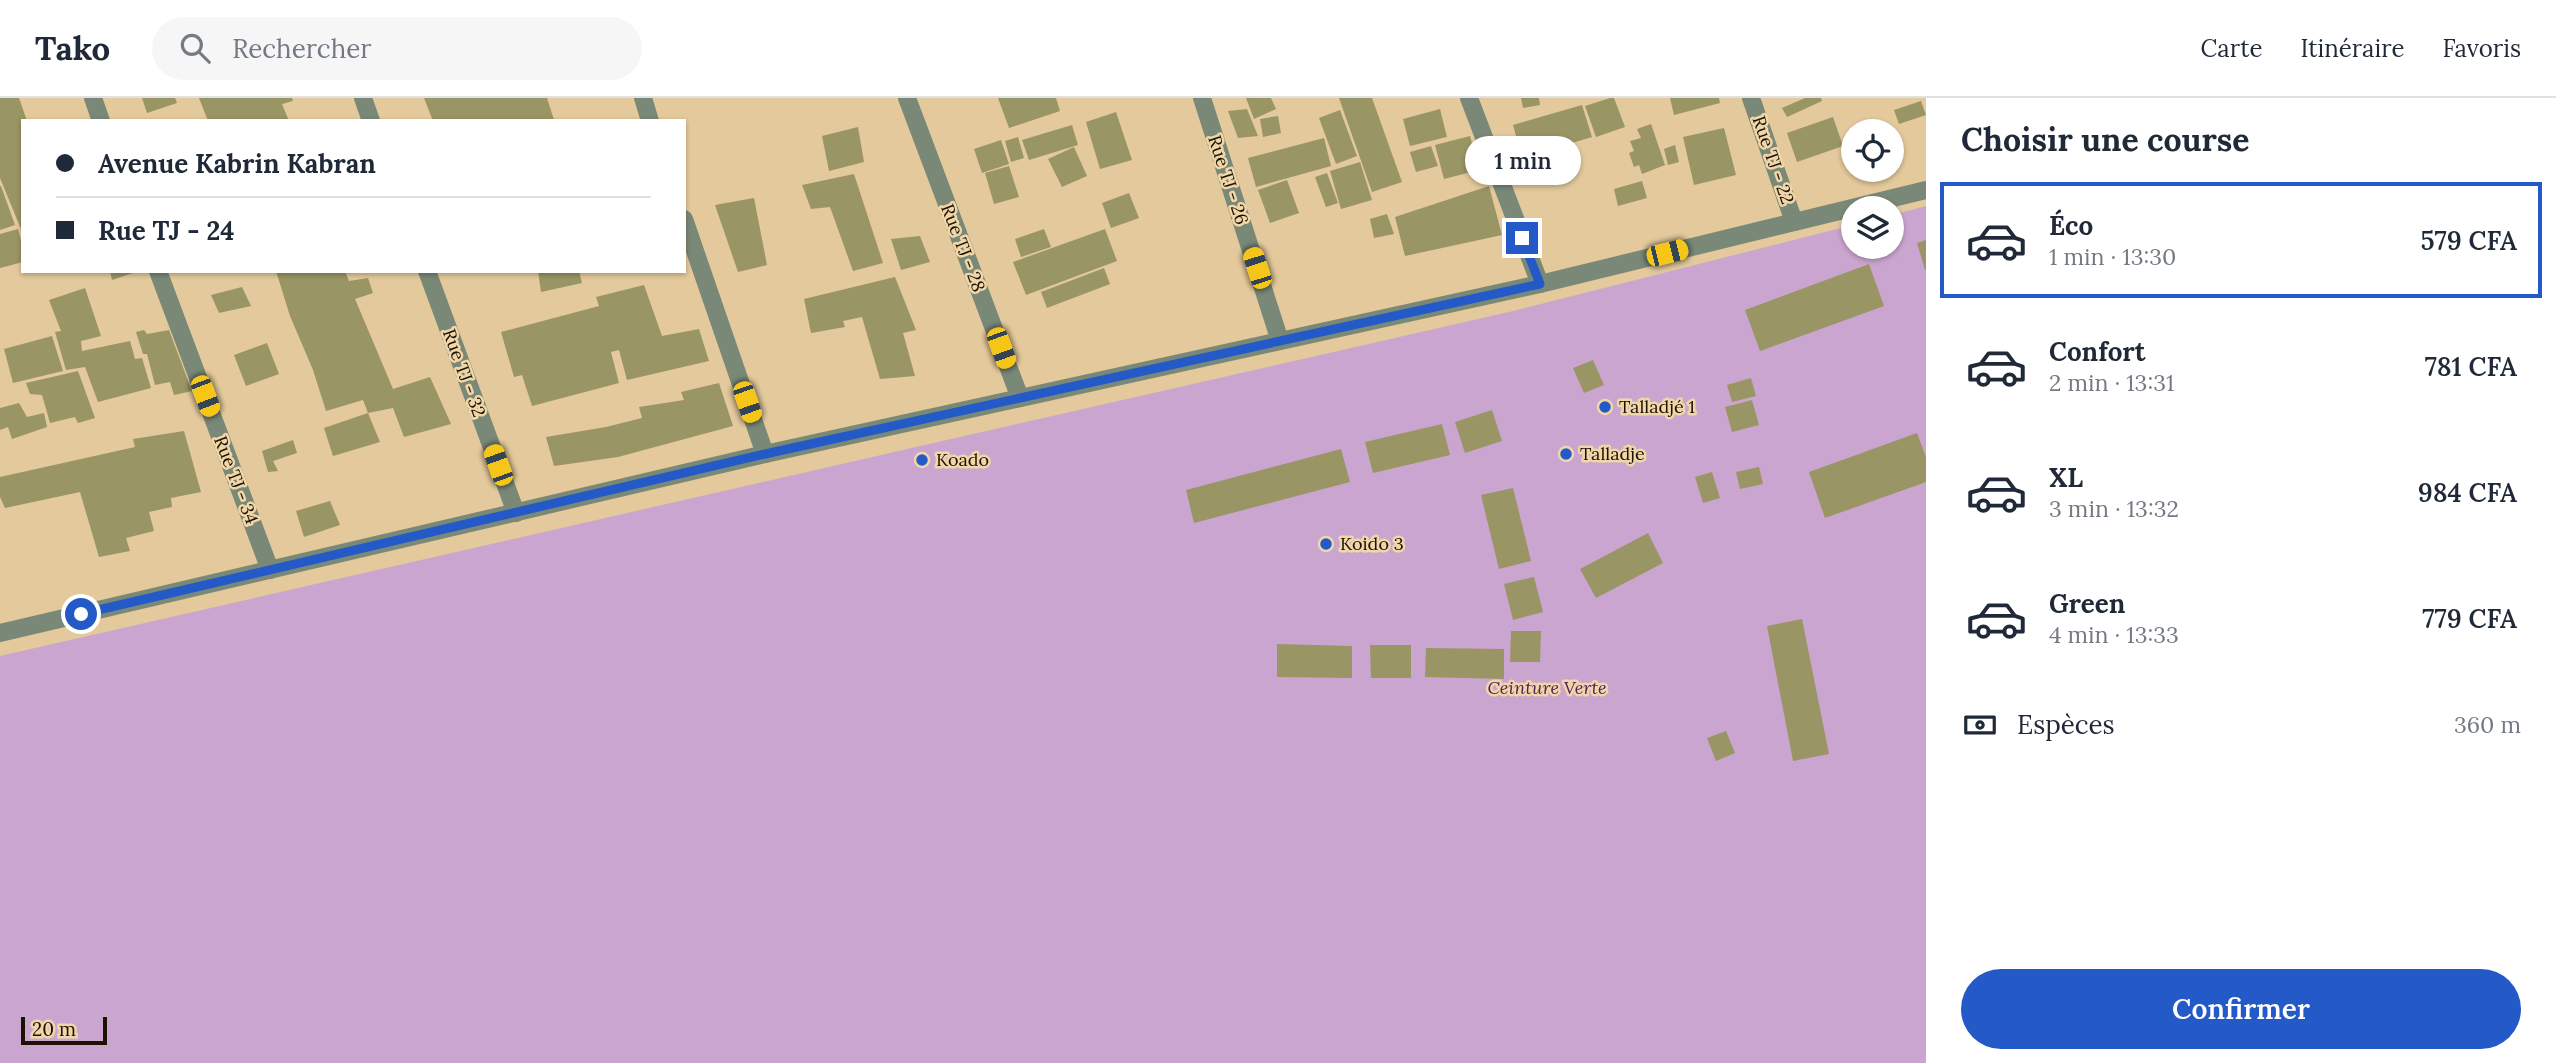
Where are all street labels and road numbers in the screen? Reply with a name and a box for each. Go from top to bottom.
street label: Rue TJ - 22 [1748,113,1799,207]
street label: Rue TJ - 26 [1203,132,1254,227]
street label: Rue TJ - 28 [936,201,991,295]
street label: Rue TJ - 32 [438,326,491,420]
street label: Rue TJ - 34 [209,433,264,527]

